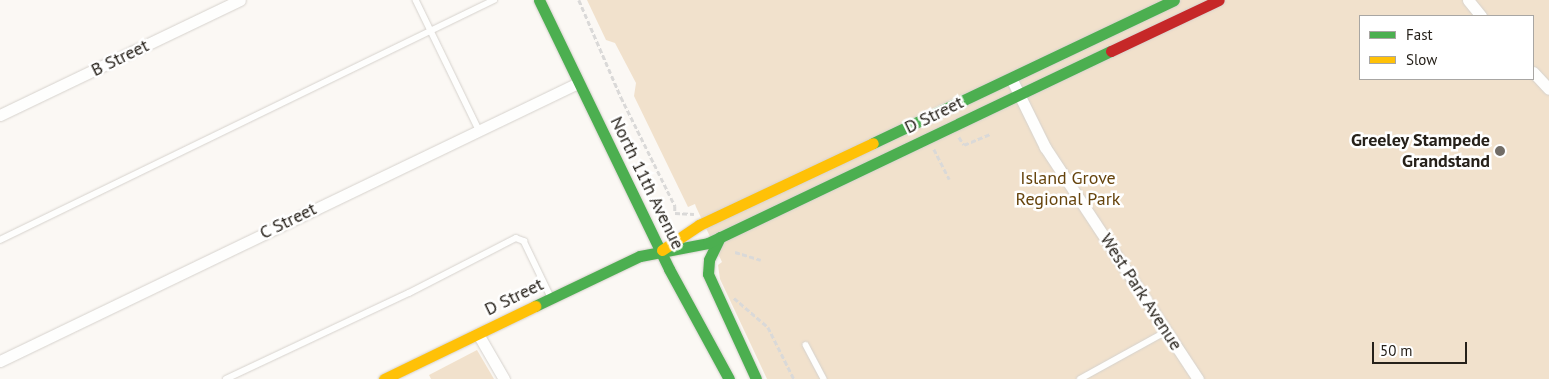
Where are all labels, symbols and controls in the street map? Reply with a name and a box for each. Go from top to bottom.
legend [1359,15,1534,80]
text: Fast [1406,25,1433,44]
street label: B Street [88,35,152,81]
text: Slow [1406,50,1437,69]
street label: D Street [901,92,967,138]
street label: North 11th Avenue [605,113,689,253]
place label: Greeley Stampede Grandstand [1350,130,1490,172]
marker: Greeley Stampede Grandstand [1494,145,1506,157]
park label: Island Grove Regional Park [1016,168,1120,210]
street label: C Street [256,198,320,244]
street label: West Park Avenue [1095,229,1187,355]
street label: D Street [481,274,547,320]
scale bar [1374,332,1469,364]
text: 50 m [1380,341,1413,360]

